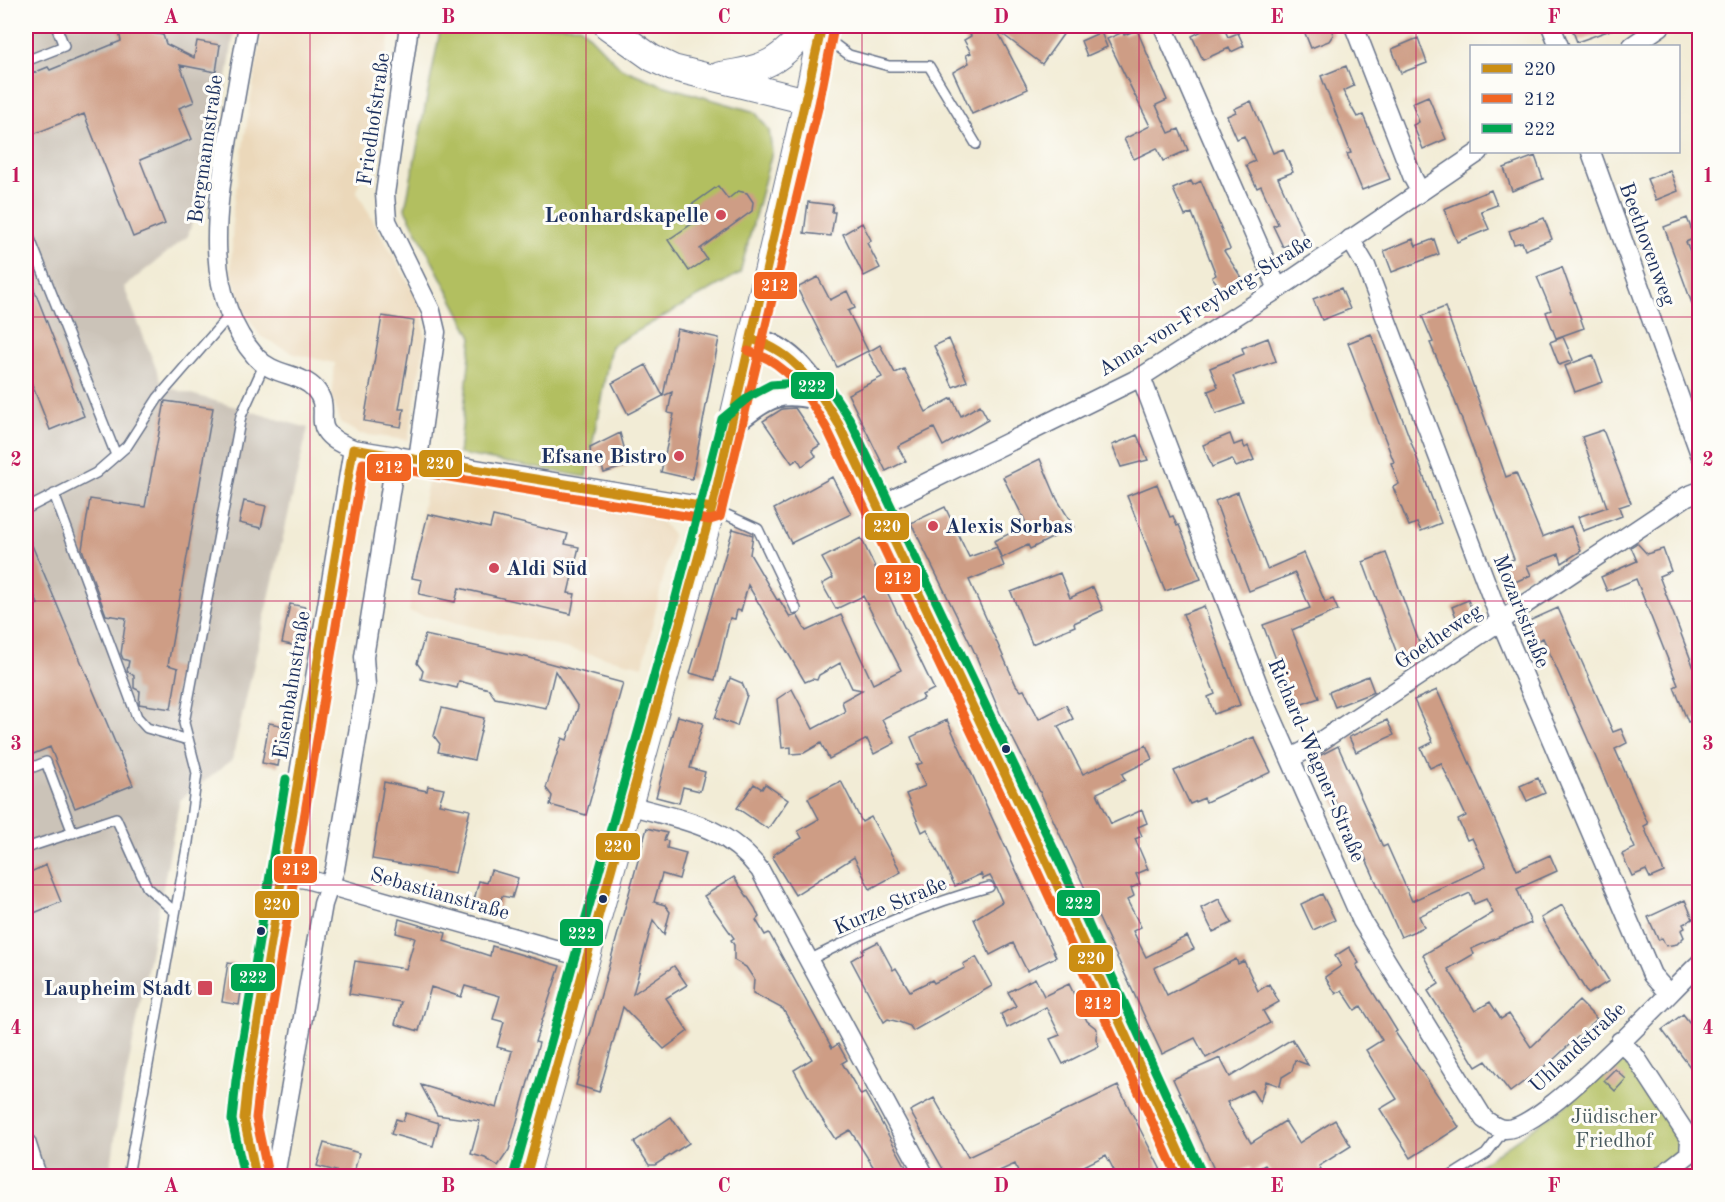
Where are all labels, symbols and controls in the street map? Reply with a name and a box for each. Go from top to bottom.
text: A [163,8,179,28]
text: B [441,8,455,28]
text: C [717,8,731,28]
text: D [993,8,1009,28]
text: E [1270,8,1284,28]
text: F [1547,8,1561,28]
legend [1470,45,1680,153]
street label: Friedhofstraße [355,51,394,187]
text: 220 [1524,61,1555,79]
street label: Bergmannstraße [186,73,227,225]
text: 212 [1524,91,1555,109]
text: 222 [1524,121,1555,139]
text: 1 [10,167,22,187]
text: 1 [1702,167,1714,187]
street label: Beethovenweg [1615,180,1679,310]
place label: Leonhardskapelle [544,206,709,227]
marker: Leonhardskapelle [714,208,728,222]
street label: Anna-von-Freyberg-Straße [1095,232,1317,381]
line badge: 212 [753,271,798,300]
text: 212 [761,279,789,295]
line badge: 222 [790,371,835,400]
text: 222 [798,380,826,396]
place label: Efsane Bistro [540,447,667,468]
line badge: 220 [418,449,463,478]
marker: Efsane Bistro [672,449,686,463]
text: 2 [10,451,22,471]
text: 2 [1702,451,1714,471]
line badge: 212 [366,453,412,482]
text: 220 [426,457,454,473]
text: 212 [375,461,403,477]
line badge: 220 [864,512,910,541]
place label: Alexis Sorbas [945,517,1073,538]
marker: Alexis Sorbas [926,519,940,533]
text: 220 [873,520,901,536]
street label: Mozartstraße [1488,552,1553,671]
place label: Aldi Süd [506,559,588,580]
marker: Aldi Süd [487,561,501,575]
line badge: 212 [875,564,921,593]
text: 212 [884,572,912,588]
street label: Goetheweg [1392,600,1487,674]
street label: Eisenbahnstraße [270,609,315,761]
street label: Richard-Wagner-Straße [1263,656,1368,865]
text: 3 [10,735,22,755]
text: 3 [1702,735,1714,755]
unlabelled marker [1000,743,1012,755]
line badge: 220 [595,832,641,861]
text: 220 [604,840,632,856]
line badge: 212 [273,855,318,884]
text: 212 [282,863,310,879]
street label: Sebastianstraße [368,865,512,924]
street label: Kurze Straße [831,873,950,940]
line badge: 222 [1056,889,1101,917]
line badge: 220 [254,890,300,919]
unlabelled marker [597,893,609,905]
text: 222 [1065,897,1093,913]
text: 220 [263,898,291,914]
line badge: 222 [559,918,604,947]
unlabelled marker [255,925,267,937]
text: 222 [568,927,596,943]
line badge: 220 [1068,944,1114,973]
text: 220 [1077,952,1105,968]
line badge: 222 [230,963,276,992]
text: 222 [239,971,267,987]
place label: Laupheim Stadt [43,979,192,1000]
marker: Laupheim Stadt [196,979,214,997]
line badge: 212 [1075,989,1121,1018]
text: 212 [1084,997,1112,1013]
street label: Uhlandstraße [1526,999,1630,1097]
text: 4 [10,1019,22,1039]
text: 4 [1702,1019,1714,1039]
park label: Jüdischer Friedhof [1570,1107,1658,1152]
text: A [163,1177,179,1197]
text: B [441,1177,455,1197]
text: C [717,1177,731,1197]
text: D [993,1177,1009,1197]
text: E [1270,1177,1284,1197]
text: F [1547,1177,1561,1197]

